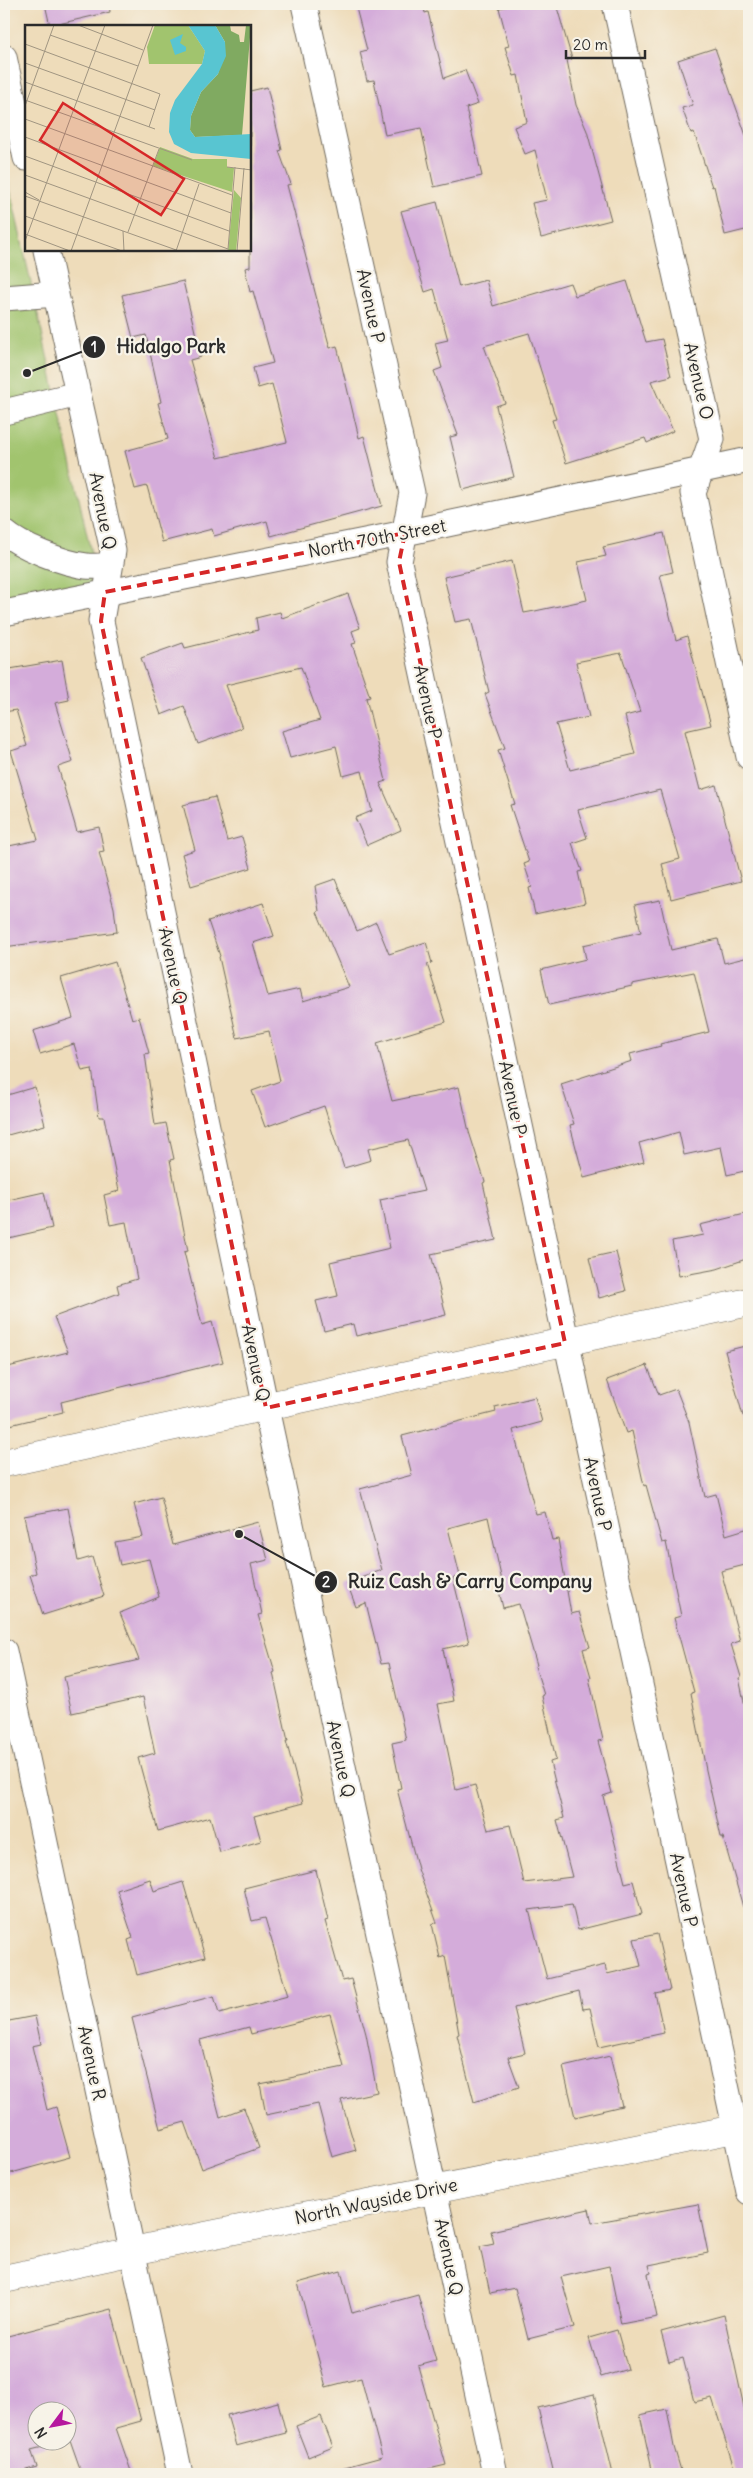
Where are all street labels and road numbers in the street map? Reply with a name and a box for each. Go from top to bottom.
street label: Avenue P [352,267,390,345]
street label: Avenue O [679,340,719,422]
street label: Avenue Q [84,470,122,552]
street label: North 70th Street [306,513,448,563]
street label: Avenue P [409,663,447,741]
street label: Avenue Q [154,925,192,1007]
street label: Avenue P [494,1059,532,1137]
street label: Avenue Q [237,1322,275,1404]
street label: Avenue P [579,1455,617,1533]
street label: Avenue Q [322,1718,360,1800]
street label: Avenue P [665,1851,703,1929]
street label: Avenue R [73,2023,111,2103]
street label: North Wayside Drive [292,2173,460,2229]
street label: Avenue Q [430,2216,468,2298]

